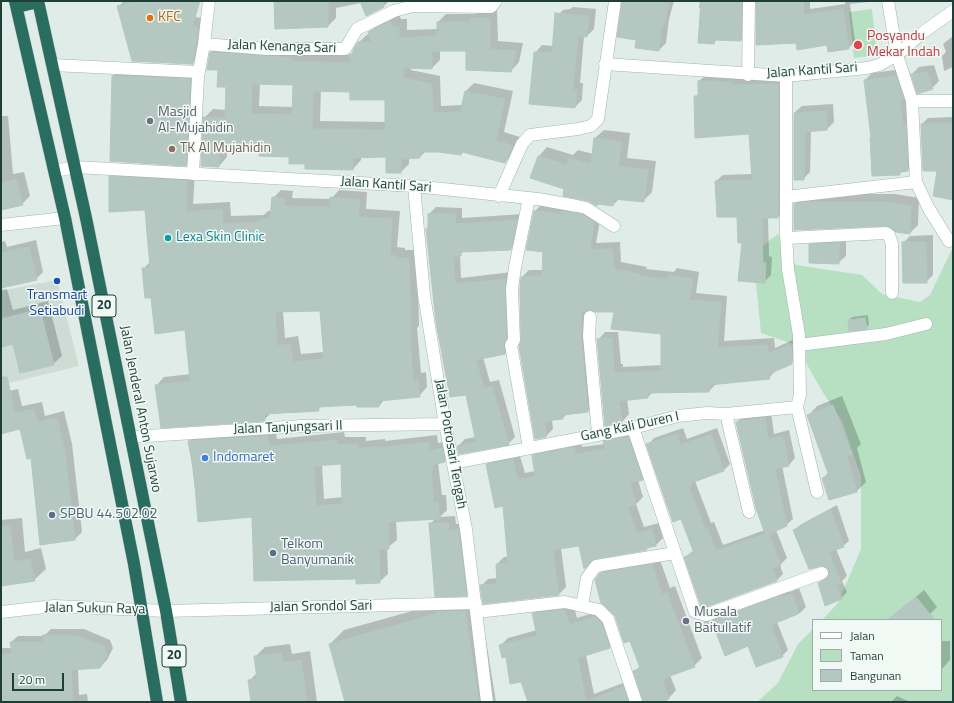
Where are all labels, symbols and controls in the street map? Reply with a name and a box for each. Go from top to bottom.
place label: KFC [158,10,181,26]
marker: KFC [145,13,155,23]
place label: Posyandu Mekar Indah [867,29,940,62]
street label: Jalan Kenanga Sari [227,37,337,57]
marker: Posyandu Mekar Indah [852,39,864,51]
street label: Jalan Kantil Sari [766,59,858,83]
place label: Masjid Al-Mujahidin [158,105,234,138]
marker: Masjid Al-Mujahidin [145,116,155,126]
place label: TK Al Mujahidin [180,141,271,157]
marker: TK Al Mujahidin [167,144,177,154]
street label: Jalan Kantil Sari [340,173,432,197]
place label: Lexa Skin Clinic [176,230,265,246]
marker: Lexa Skin Clinic [163,233,173,243]
marker: Transmart Setiabudi [52,276,62,286]
place label: Transmart Setiabudi [27,288,87,320]
road number: 20 [92,295,116,317]
street label: Jalan Jenderal Anton Sujarwo [116,324,164,494]
street label: Jalan Potrosari Tengah [430,378,470,510]
street label: Gang Kali Duren I [579,408,681,446]
street label: Jalan Tanjungsari II [233,418,343,438]
place label: Indomaret [213,450,274,466]
marker: Indomaret [200,453,210,463]
place label: SPBU 44.502.02 [60,507,158,523]
marker: SPBU 44.502.02 [47,510,57,520]
place label: Telkom Banyumanik [281,537,354,570]
marker: Telkom Banyumanik [268,548,278,558]
street label: Jalan Srondol Sari [269,598,373,616]
street label: Jalan Sukun Raya [44,600,146,618]
place label: Musala Baitullatif [694,605,751,638]
marker: Musala Baitullatif [681,616,691,626]
legend [812,619,942,691]
text: Jalan [850,626,875,645]
road number: 20 [162,645,186,667]
text: Taman [850,646,884,665]
scale bar [14,665,66,691]
text: Bangunan [850,666,901,685]
text: 20 m [19,670,45,689]

